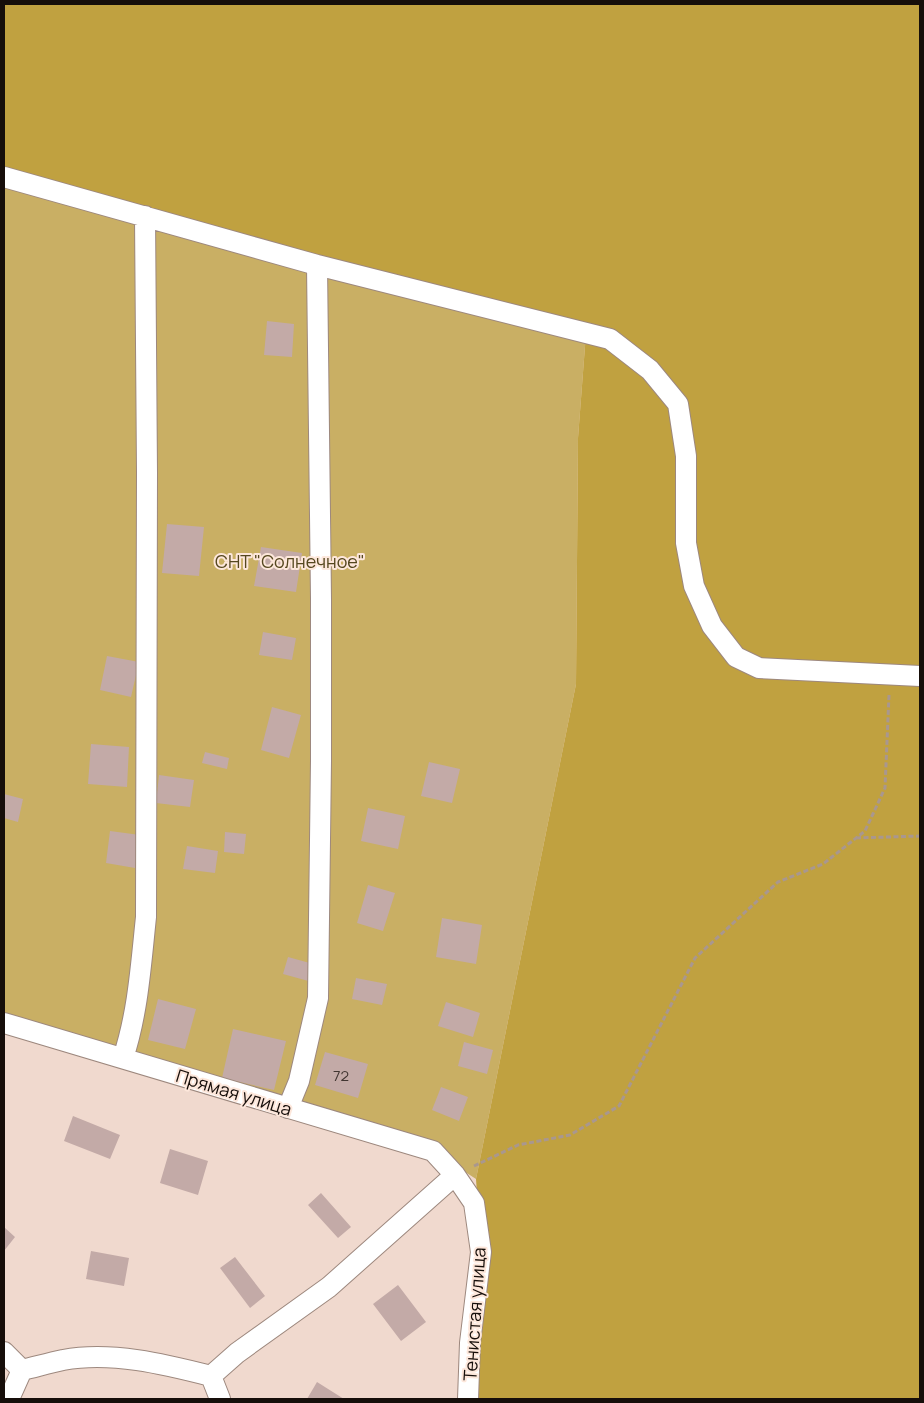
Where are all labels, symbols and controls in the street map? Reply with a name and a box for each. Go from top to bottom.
park label: СНТ "Солнечное" [215,549,365,573]
street label: Прямая улица [173,1063,295,1121]
house number: 72 [333,1065,349,1086]
street label: Тенистая улица [457,1246,491,1382]

